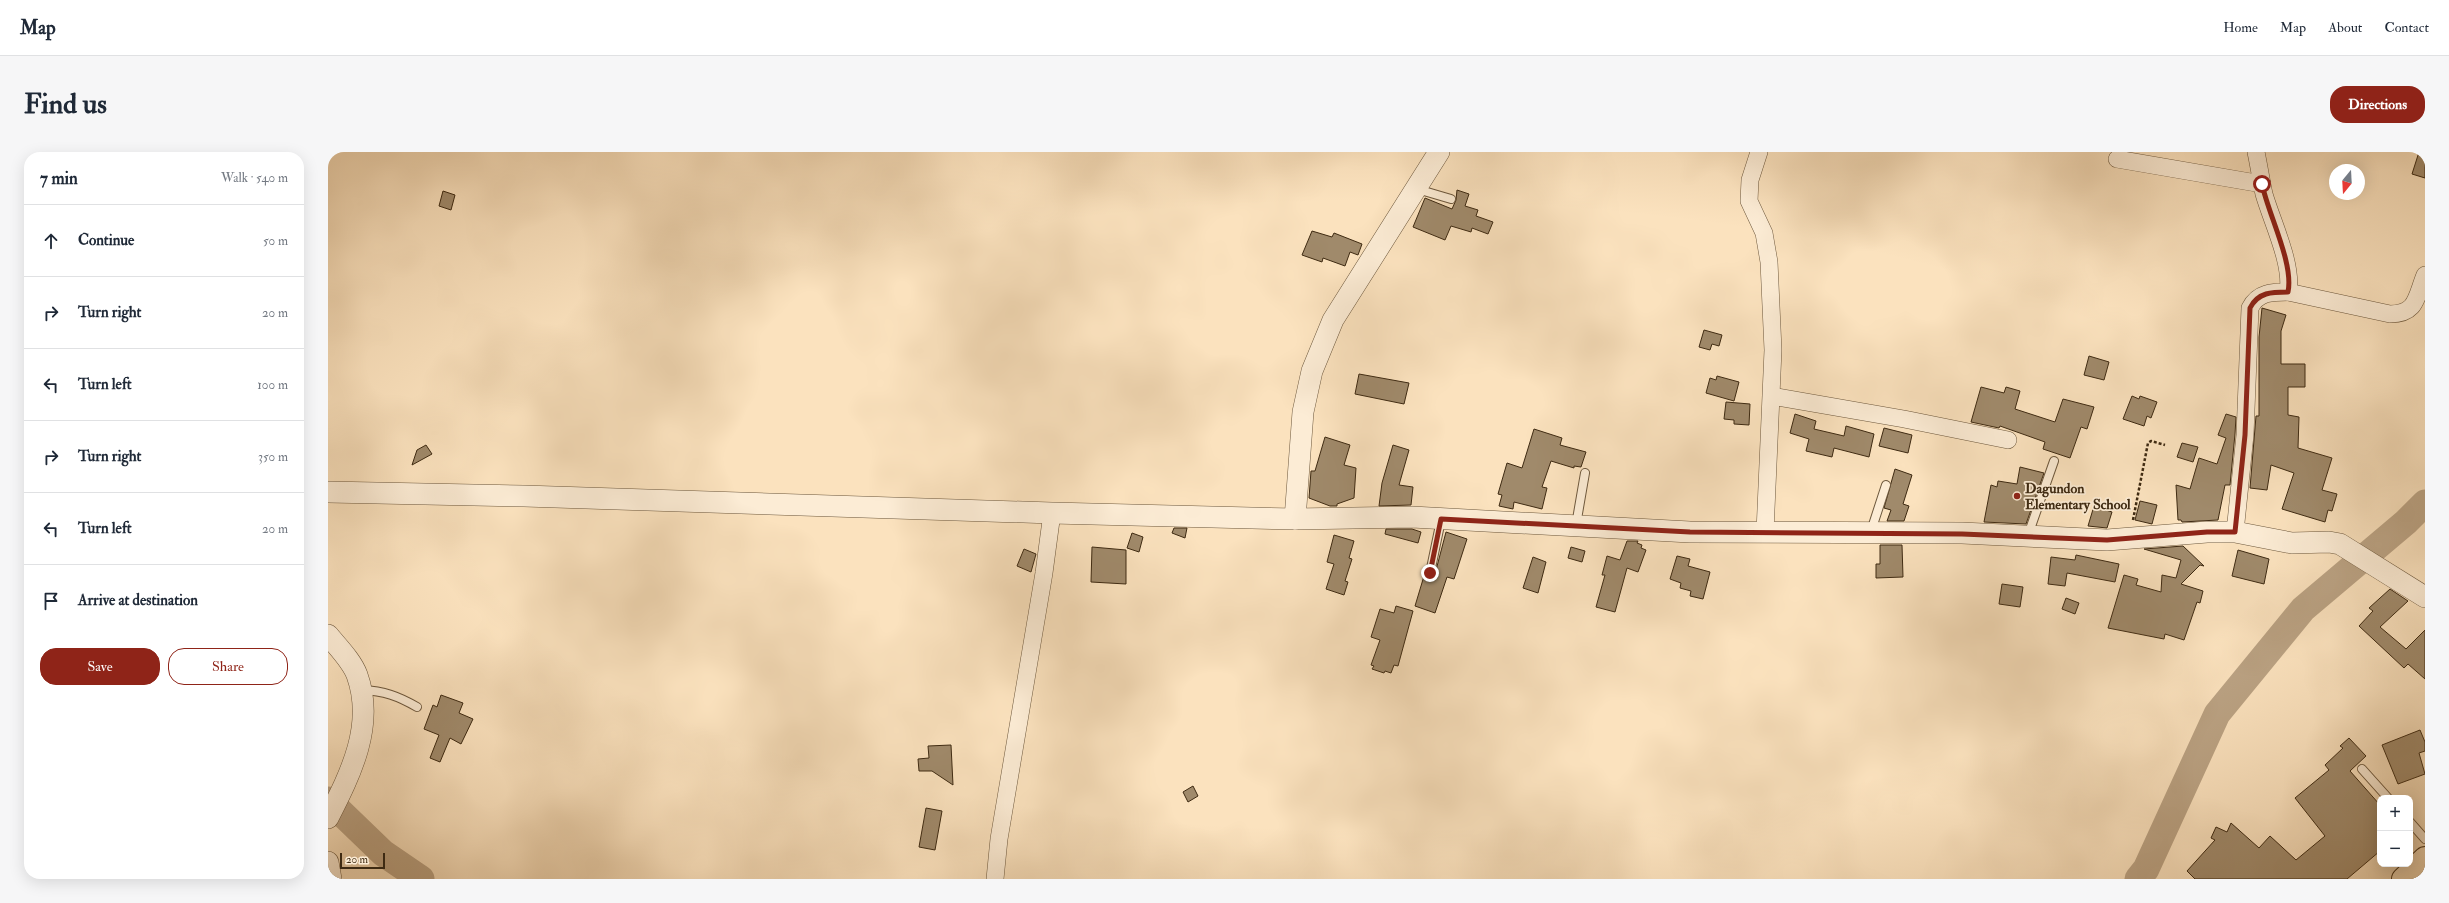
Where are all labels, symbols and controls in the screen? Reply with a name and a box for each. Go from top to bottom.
text: Map [20,16,56,40]
text: Home [2223,19,2258,36]
text: Map [2280,19,2306,36]
text: About [2328,19,2362,36]
text: Contact [2384,19,2429,36]
button: Directions [2330,86,2425,123]
text: Find us [24,87,107,122]
north arrow [2329,164,2365,200]
text: 7 min [40,168,78,189]
text: Walk · 540 m [221,170,288,186]
route start [2253,175,2271,193]
icon: ahead [40,230,62,252]
text: Continue [78,231,134,250]
text: 50 m [263,233,288,249]
icon: right [40,302,62,324]
text: Turn right [78,303,141,322]
text: 20 m [262,305,288,321]
icon: left [40,374,62,396]
text: Turn left [78,375,132,394]
text: 100 m [257,377,288,393]
icon: right [40,446,62,468]
text: Turn right [78,447,141,466]
text: 350 m [258,449,288,465]
place label: Dagundon Elementary School [2025,480,2131,514]
marker: Dagundon Elementary School [2012,491,2022,501]
icon: left [40,518,62,540]
text: Turn left [78,519,132,538]
text: 20 m [262,521,288,537]
route end [1421,564,1439,582]
icon: arrive [40,590,62,612]
text: Arrive at destination [78,591,198,610]
button: Save [40,648,160,685]
button: Share [168,648,288,685]
map controls [2377,795,2413,867]
button: + [2377,795,2413,831]
button: − [2377,831,2413,867]
scale bar [340,851,385,870]
text: 20 m [346,853,368,866]

